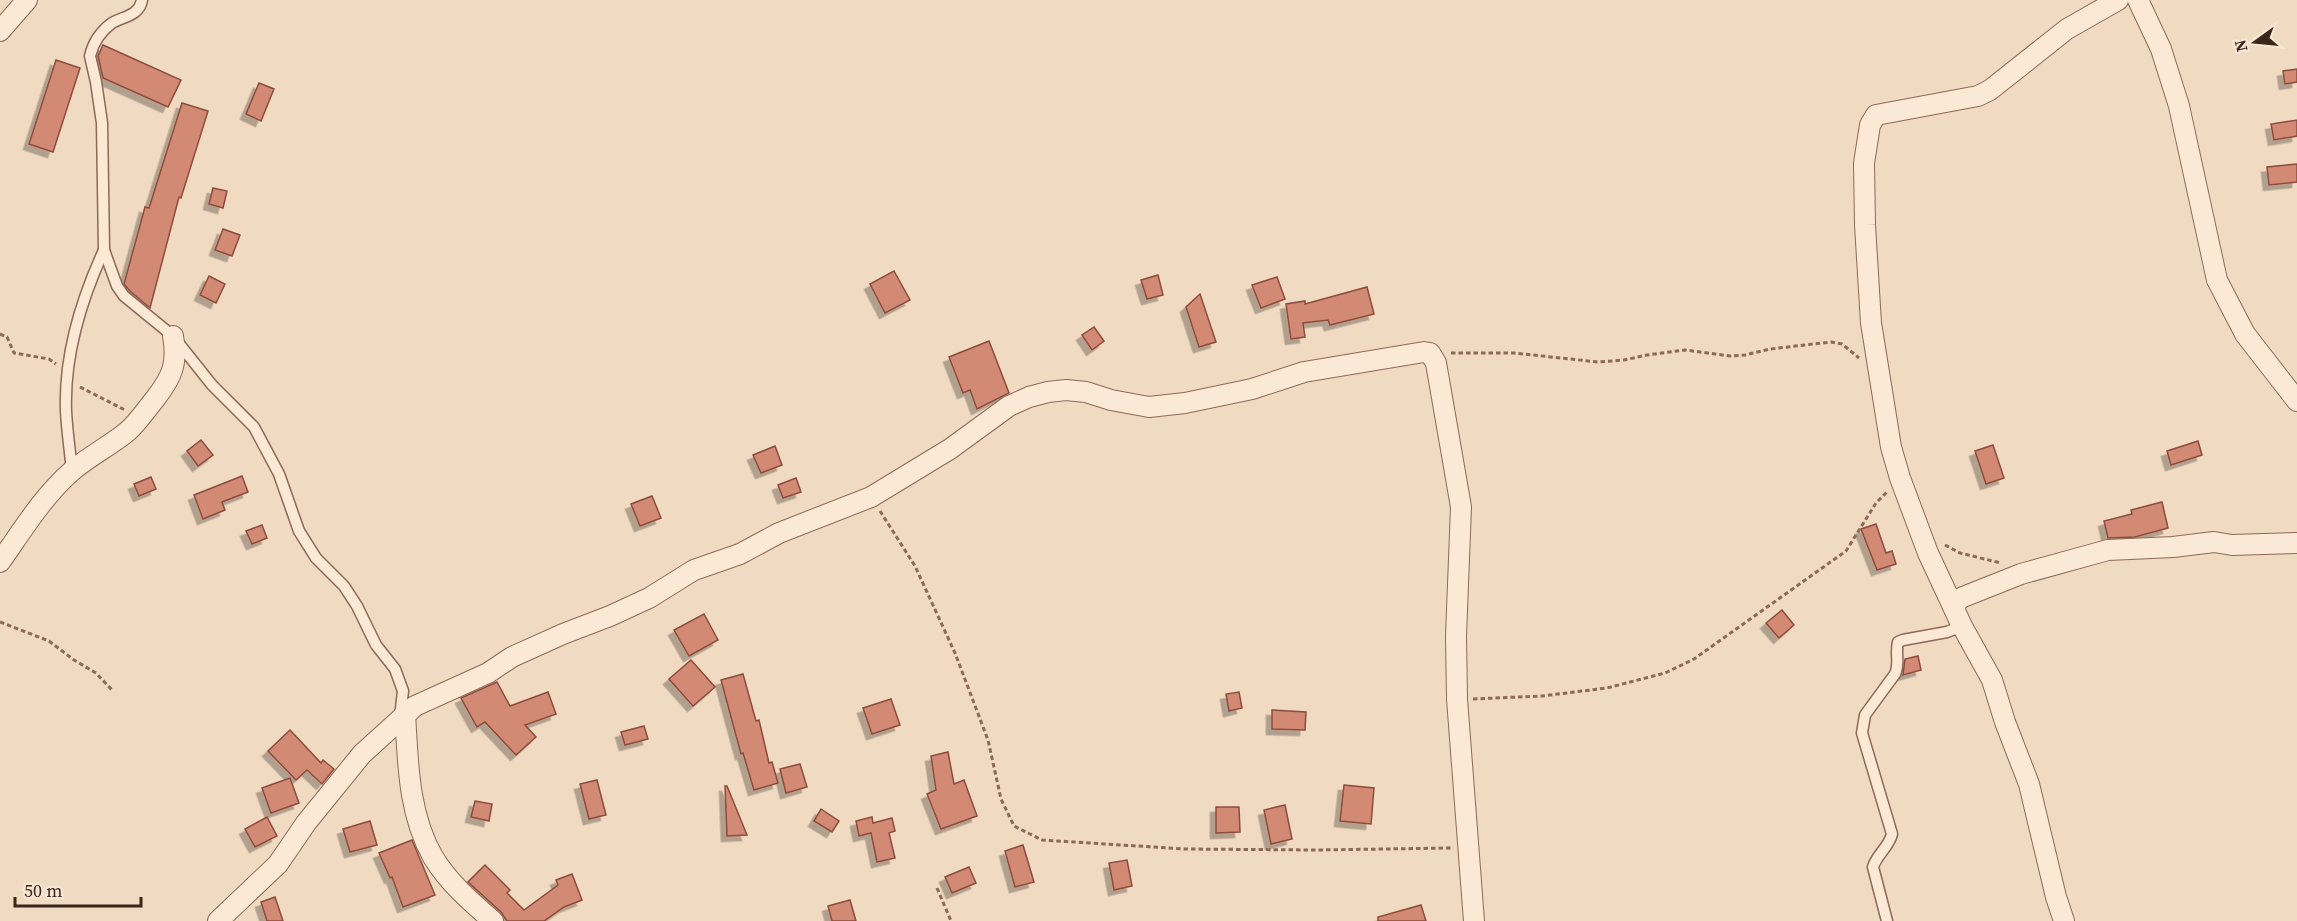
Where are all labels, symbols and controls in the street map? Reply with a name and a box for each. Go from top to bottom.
north arrow [2225,12,2285,72]
text: N [2228,37,2253,54]
scale bar [15,870,141,908]
text: 50 m [24,878,62,903]

